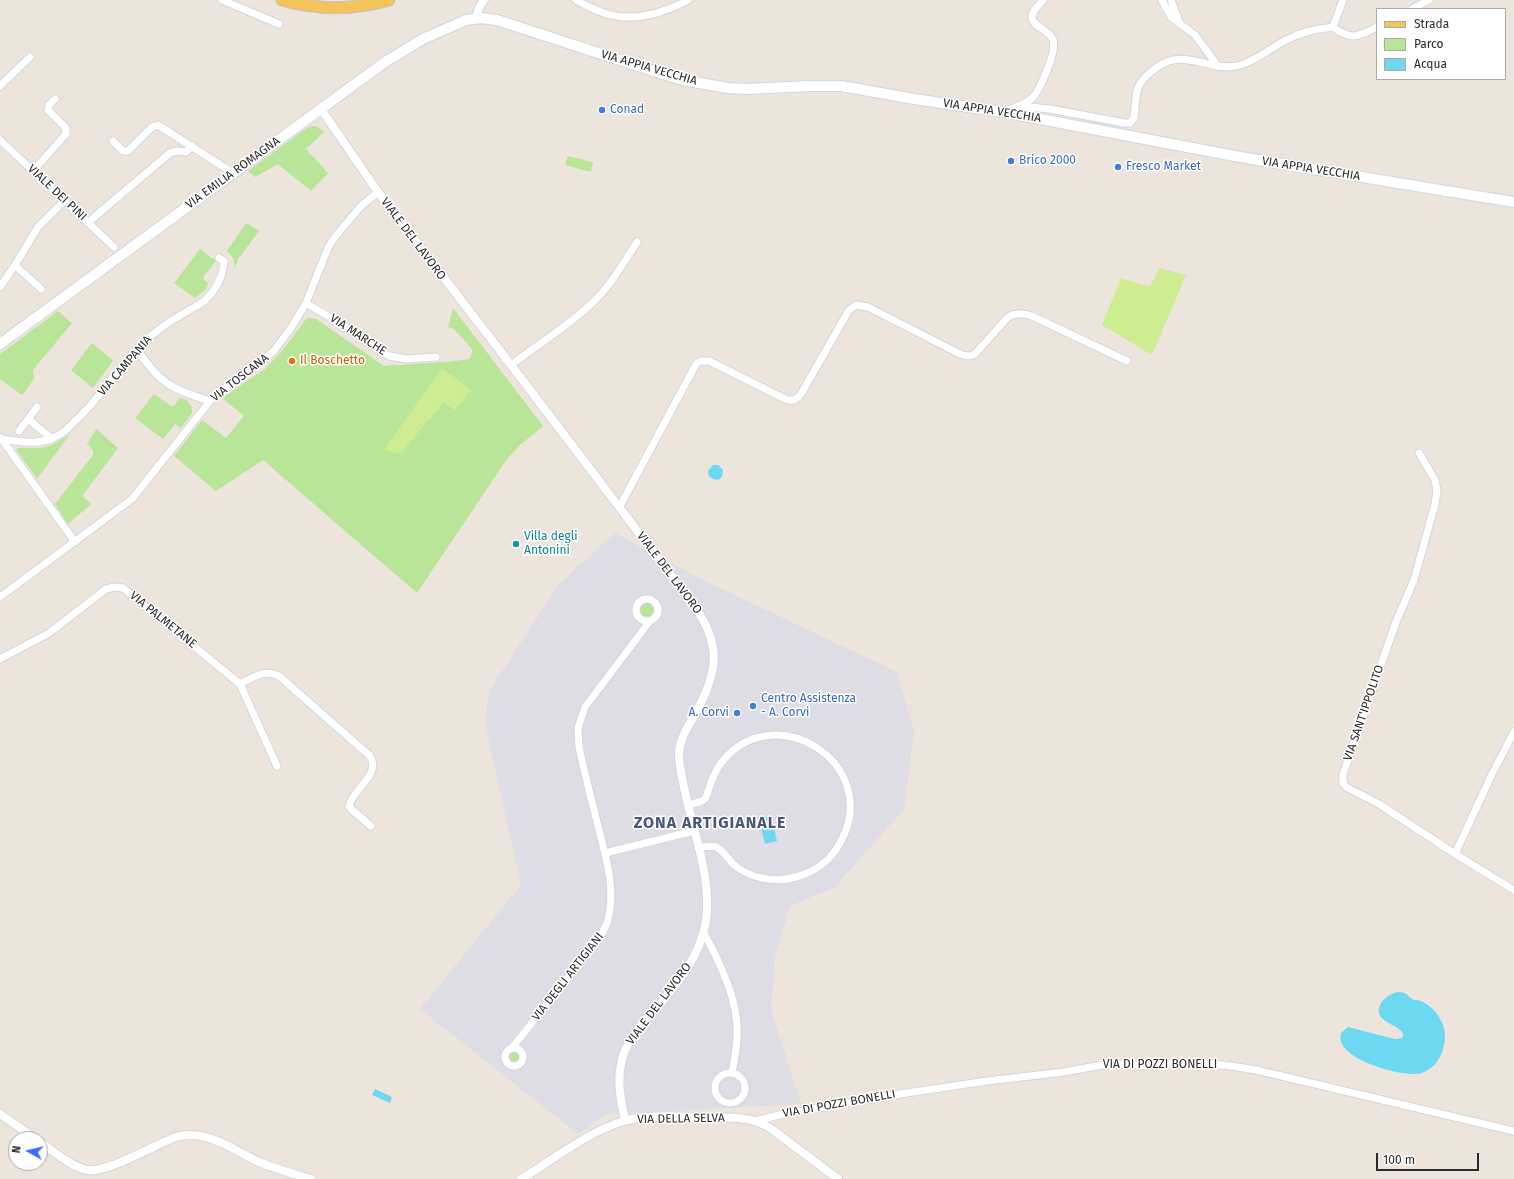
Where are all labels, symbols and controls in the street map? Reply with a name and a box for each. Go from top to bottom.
legend [1376,8,1506,80]
text: Strada [1414,17,1449,31]
text: Parco [1414,37,1444,51]
street label: VIA APPIA VECCHIA [599,47,699,89]
text: Acqua [1414,57,1447,71]
street label: VIA APPIA VECCHIA [942,96,1042,126]
place label: Conad [610,103,644,117]
marker: Conad [597,105,607,115]
street label: VIA EMILIA ROMAGNA [183,134,283,212]
place label: Brico 2000 [1019,154,1076,168]
street label: VIA APPIA VECCHIA [1261,154,1361,184]
marker: Brico 2000 [1006,156,1016,166]
place label: Fresco Market [1126,160,1201,174]
street label: VIALE DEI PINI [24,162,90,224]
marker: Fresco Market [1113,162,1123,172]
street label: VIALE DEL LAVORO [377,195,449,283]
street label: VIA MARCHE [327,311,389,359]
street label: VIA CAMPANIA [95,333,155,399]
street label: VIA TOSCANA [208,351,272,405]
place label: Il Boschetto [300,354,365,368]
marker: Il Boschetto [287,356,297,366]
street label: VIALE DEL LAVORO [633,529,705,617]
place label: Villa degli Antonini [524,530,578,558]
marker: Villa degli Antonini [511,539,521,549]
street label: VIA PALMETANE [127,589,199,651]
street label: VIA SANT'IPPOLITO [1341,663,1387,763]
place label: Centro Assistenza - A. Corvi [761,692,856,720]
marker: Centro Assistenza - A. Corvi [748,701,758,711]
place label: A. Corvi [689,706,729,720]
marker: A. Corvi [732,708,742,718]
district label: ZONA ARTIGIANALE [634,814,786,834]
street label: VIA DEGLI ARTIGIANI [529,930,607,1024]
street label: VIALE DEL LAVORO [623,960,695,1048]
street label: VIA DI POZZI BONELLI [1103,1058,1217,1072]
street label: VIA DI POZZI BONELLI [781,1087,897,1121]
street label: VIA DELLA SELVA [637,1111,725,1127]
north arrow [8,1131,48,1171]
text: N [10,1145,24,1154]
scale bar [1378,1145,1481,1171]
text: 100 m [1383,1153,1415,1167]

